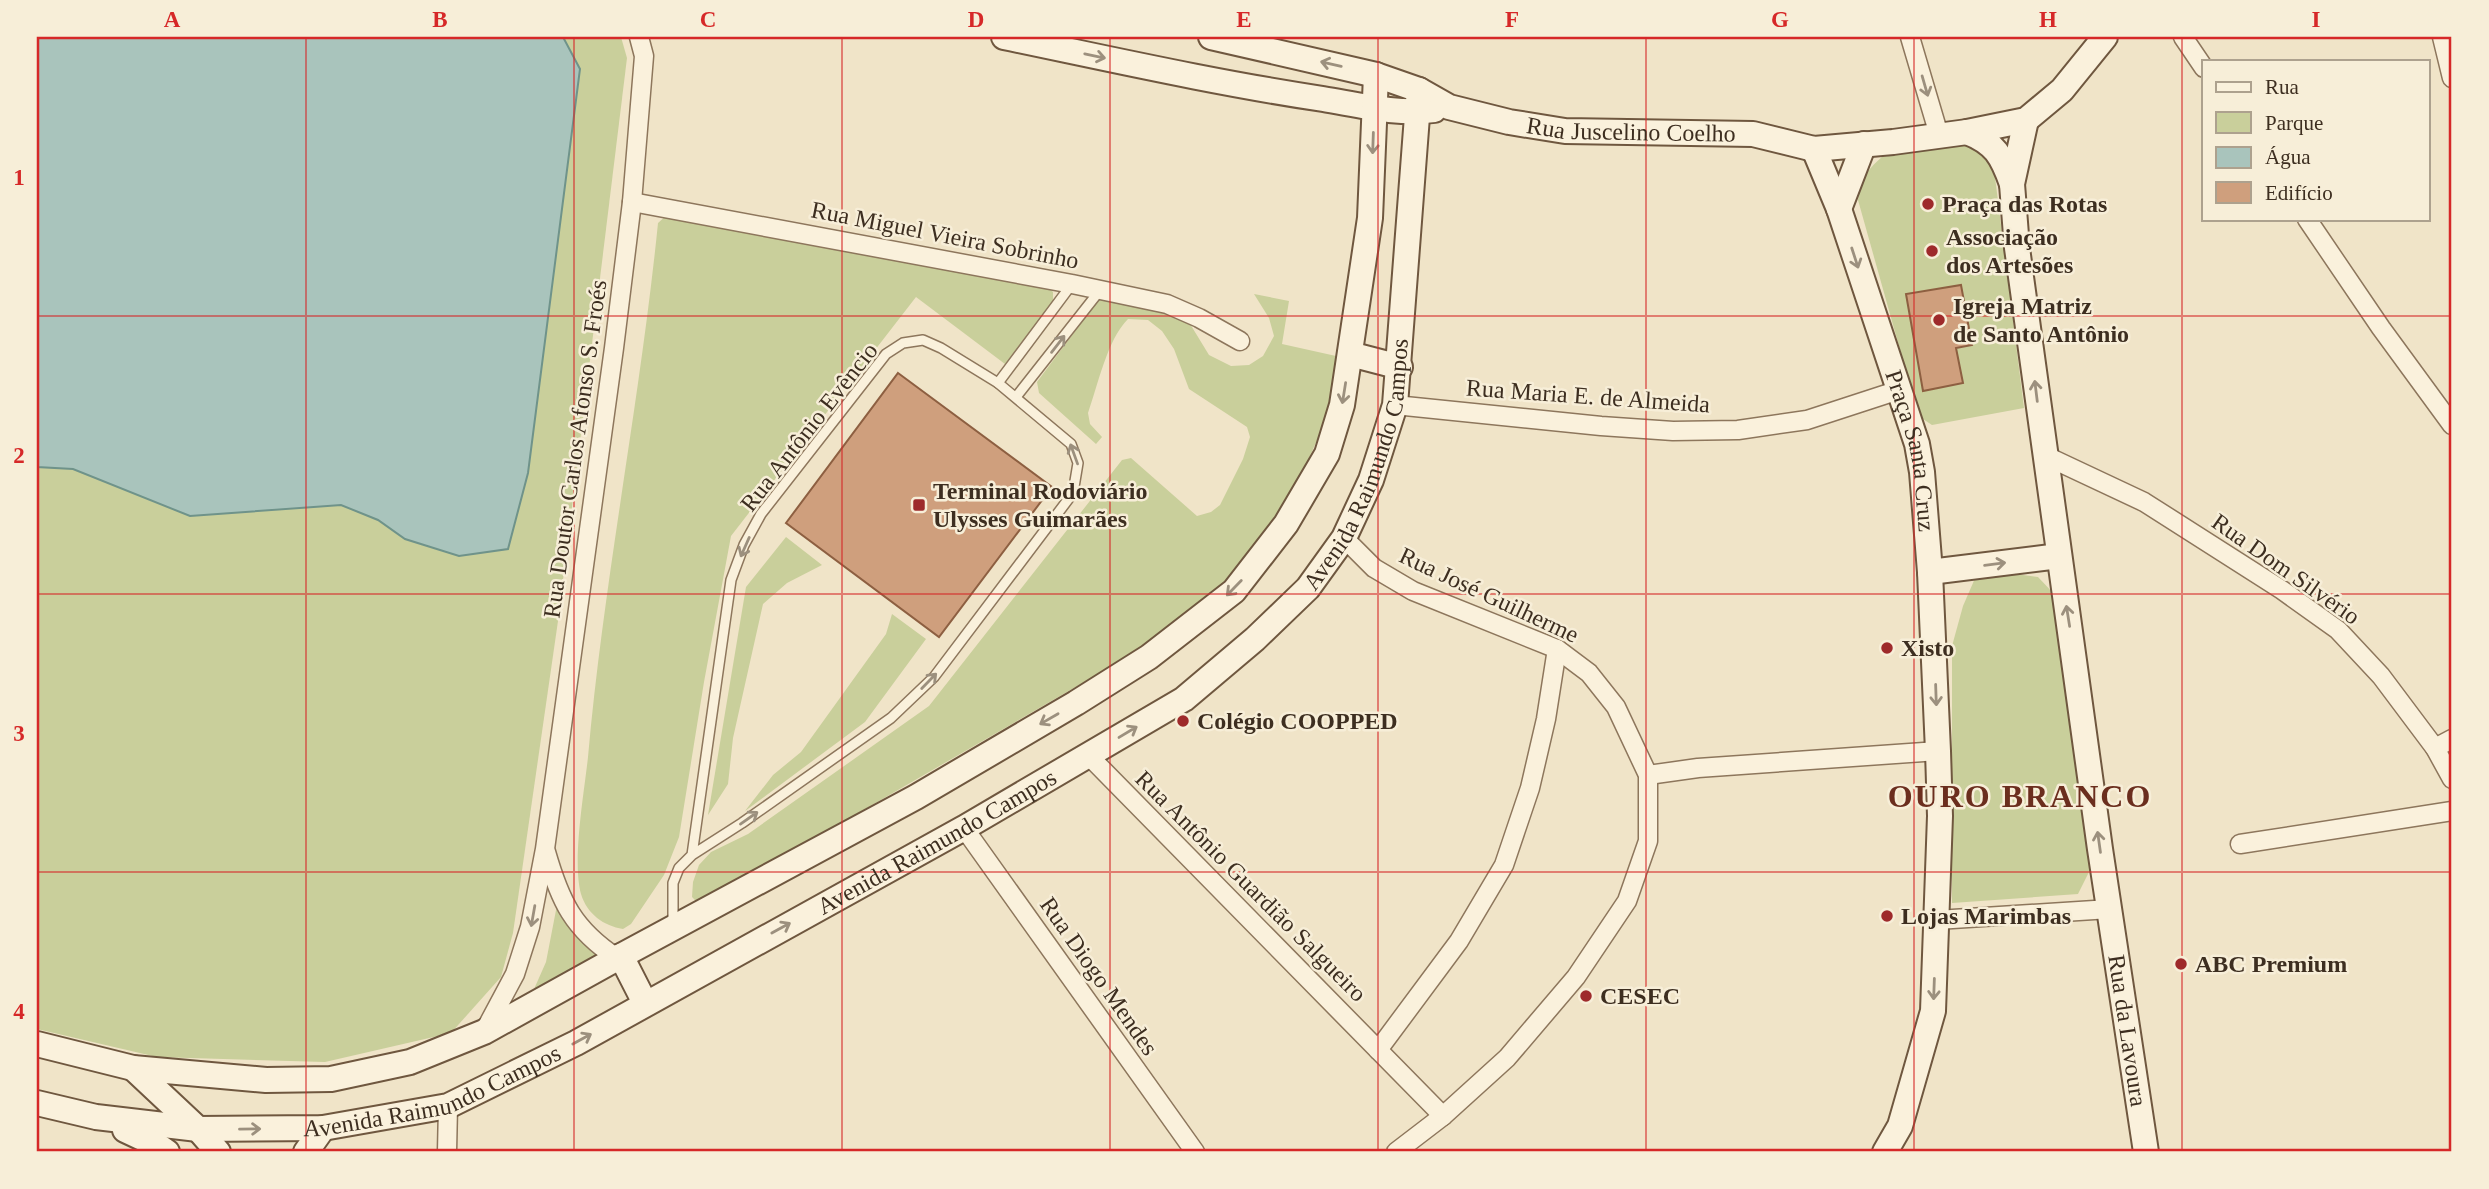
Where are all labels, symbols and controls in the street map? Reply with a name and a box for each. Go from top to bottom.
text: A [164,7,181,32]
text: B [432,7,448,32]
text: C [700,7,716,32]
text: D [968,7,984,32]
text: E [1236,7,1252,32]
text: F [1505,7,1519,32]
text: G [1771,7,1789,32]
text: H [2039,7,2057,32]
text: I [2312,7,2321,32]
one-way arrow [1083,49,1106,63]
one-way arrow [1320,56,1343,70]
legend [2202,60,2430,220]
one-way arrow [1919,75,1932,97]
text: Rua [2265,75,2300,99]
text: Parque [2265,111,2323,135]
street label: Rua Juscelino Coelho [1525,112,1736,147]
one-way arrow [1366,131,1379,154]
text: Água [2265,145,2311,169]
text: 1 [13,165,25,190]
text: Edifício [2265,181,2333,205]
place label: Praça das Rotas [1942,191,2107,217]
street label: Rua Miguel Vieira Sobrinho [809,196,1081,274]
marker: Praça das Rotas [1920,196,1936,212]
place label: Associação dos Artesões [1946,224,2073,278]
marker: Associação dos Artesões [1924,243,1940,259]
one-way arrow [1850,247,1862,269]
street label: Rua Doutor Carlos Afonso S. Froés [538,278,612,620]
place label: Igreja Matriz de Santo Antônio [1953,293,2129,347]
marker: Igreja Matriz de Santo Antônio [1931,312,1947,328]
one-way arrow [1051,335,1066,353]
street label: Avenida Raimundo Campos [1298,337,1413,595]
street label: Rua Antônio Evêncio [735,338,883,516]
street label: Praça Santa Cruz [1880,367,1940,532]
street label: Rua Maria E. de Almeida [1465,375,1711,418]
one-way arrow [2029,380,2042,403]
one-way arrow [1337,381,1350,404]
text: 2 [13,443,25,468]
one-way arrow [1067,444,1079,465]
place label: Terminal Rodoviário Ulysses Guimarães [933,478,1147,532]
marker: Terminal Rodoviário Ulysses Guimarães [911,497,927,513]
street label: Rua Dom Silvério [2207,508,2365,630]
one-way arrow [738,536,751,557]
street label: Rua José Guilherme [1395,542,1583,648]
one-way arrow [1983,558,2006,571]
one-way arrow [1226,580,1243,597]
one-way arrow [2061,605,2074,628]
place label: Xisto [1901,635,1954,661]
marker: Xisto [1879,640,1895,656]
one-way arrow [921,672,938,689]
one-way arrow [1930,684,1943,707]
place label: Colégio COOPPED [1197,708,1398,734]
one-way arrow [1040,712,1060,726]
marker: Colégio COOPPED [1175,713,1191,729]
text: 3 [13,721,25,746]
one-way arrow [1117,725,1137,739]
street label: Avenida Raimundo Campos [813,764,1061,920]
street label: Rua Antônio Guardião Salgueiro [1130,765,1372,1007]
district label: OURO BRANCO [1888,778,2152,814]
one-way arrow [739,811,758,825]
one-way arrow [2092,831,2105,854]
street label: Rua Diogo Mendes [1035,892,1163,1060]
place label: Lojas Marimbas [1901,903,2071,929]
one-way arrow [525,904,539,927]
marker: Lojas Marimbas [1879,908,1895,924]
one-way arrow [770,921,790,935]
place label: ABC Premium [2195,951,2347,977]
street label: Rua da Lavoura [2103,953,2152,1109]
marker: ABC Premium [2173,956,2189,972]
one-way arrow [1928,977,1941,1000]
place label: CESEC [1600,983,1680,1009]
marker: CESEC [1578,988,1594,1004]
text: 4 [13,999,25,1024]
one-way arrow [571,1032,591,1046]
street label: Avenida Raimundo Campos [303,1040,565,1141]
one-way arrow [238,1122,261,1136]

